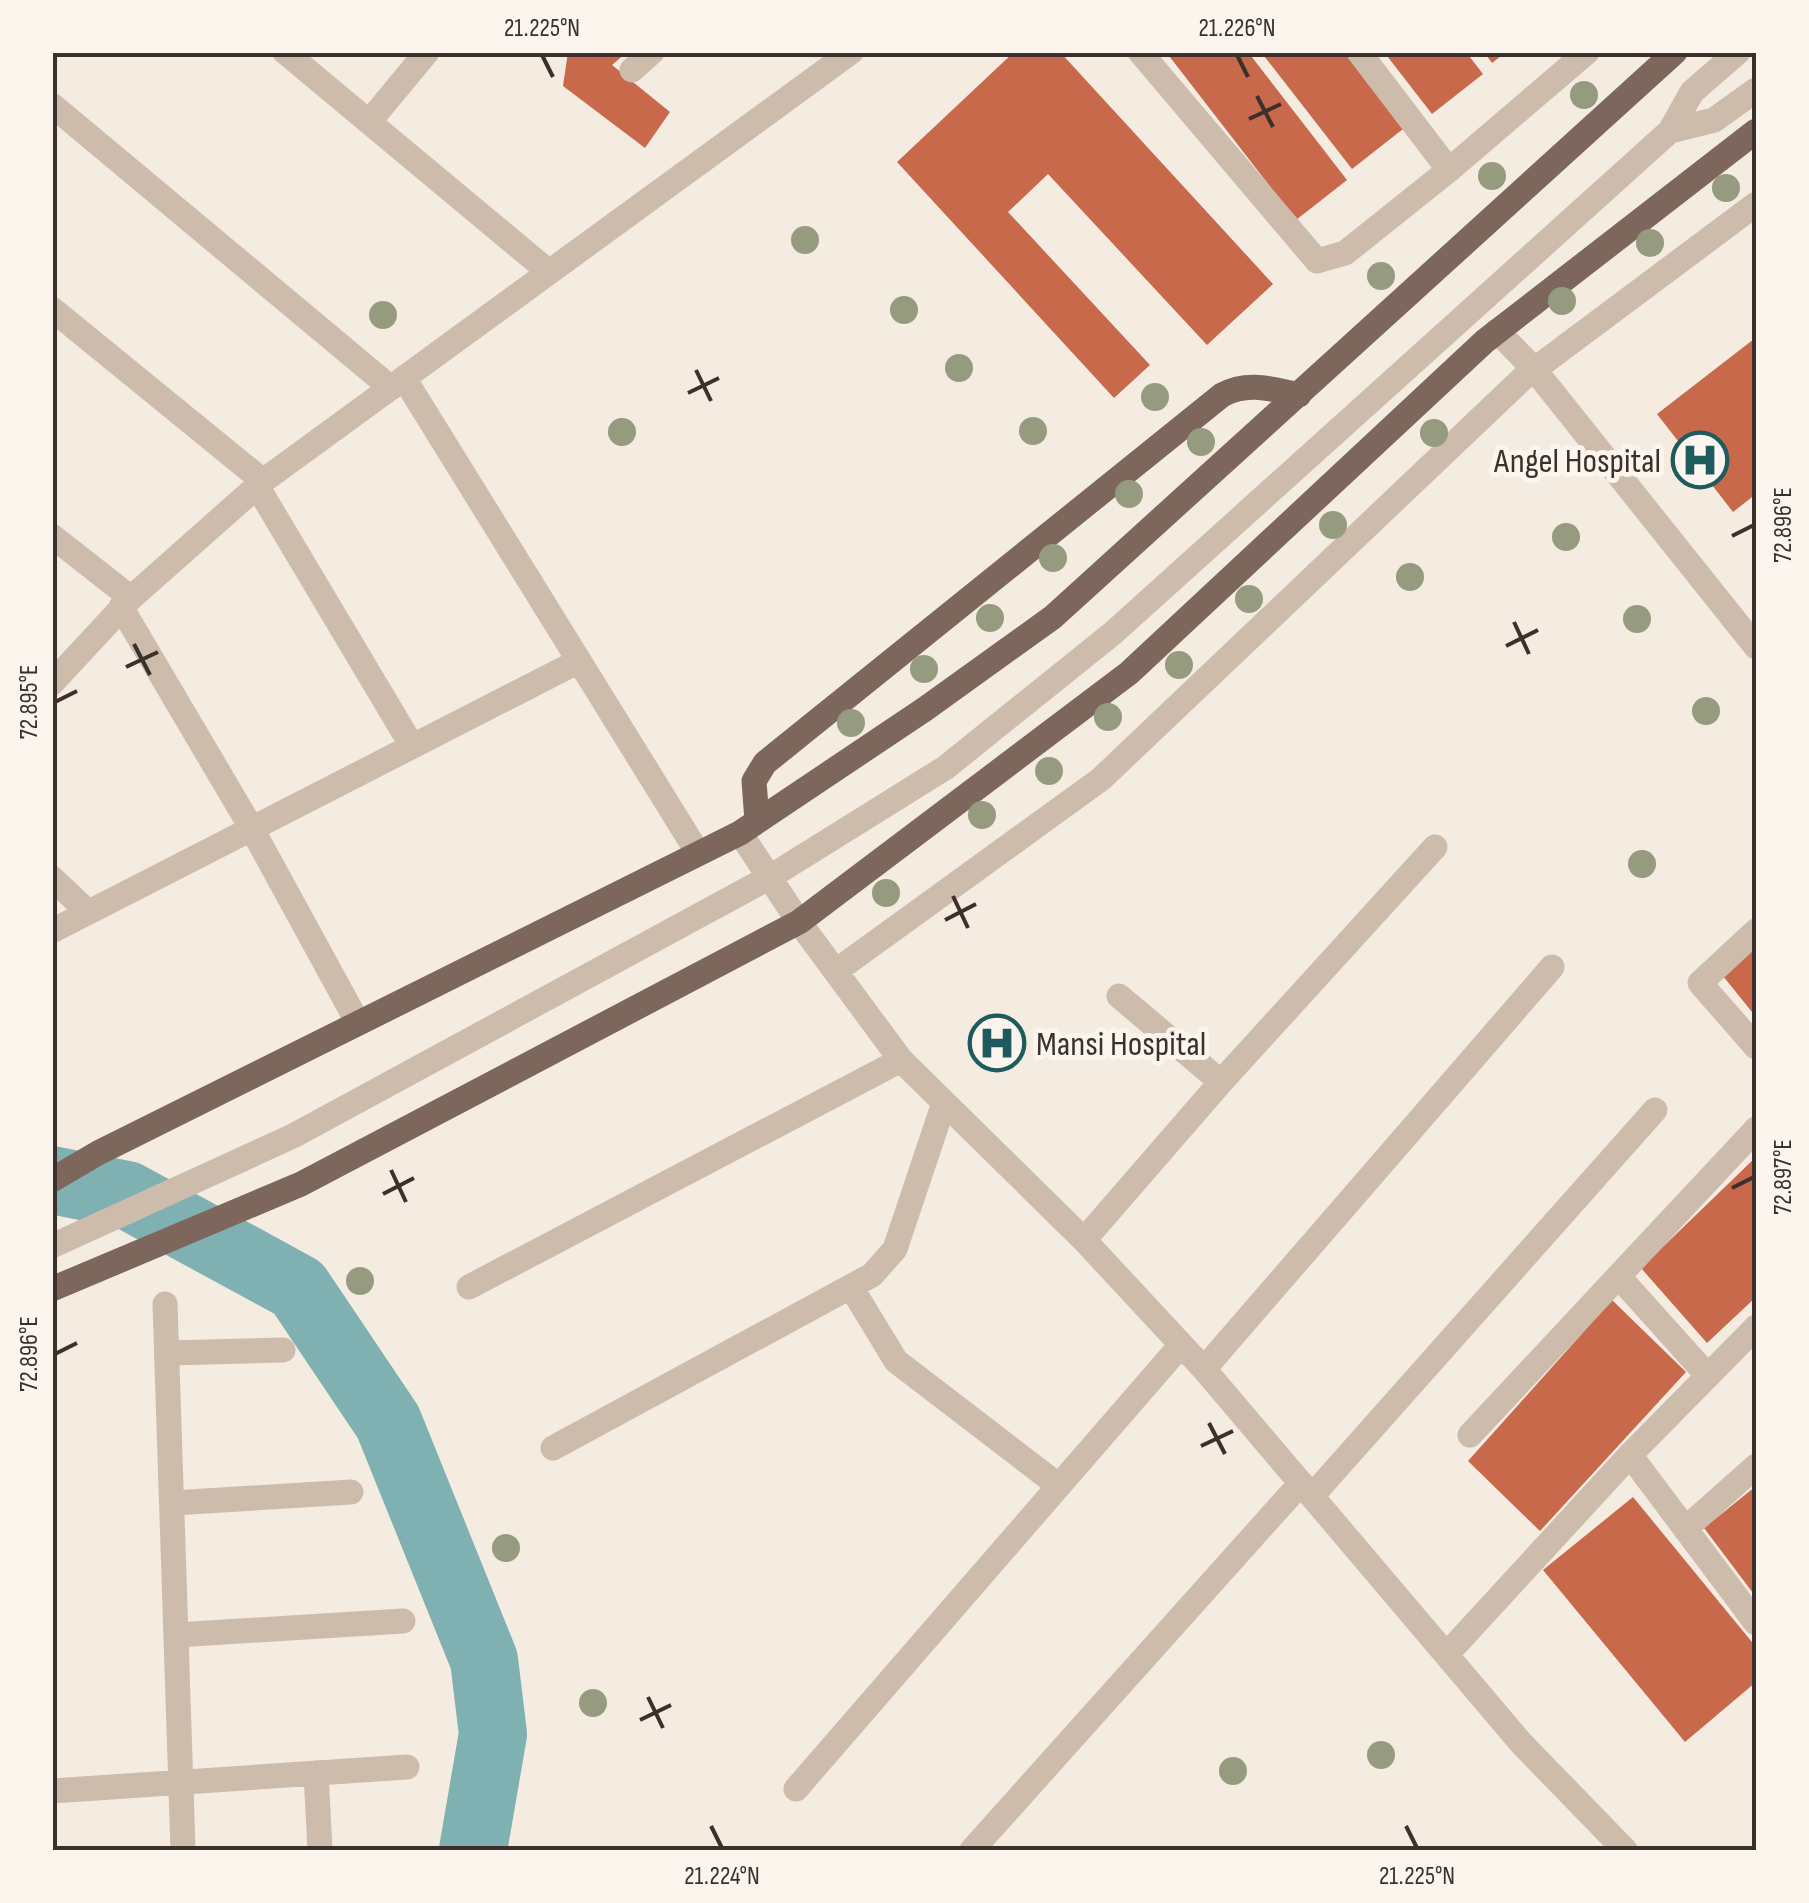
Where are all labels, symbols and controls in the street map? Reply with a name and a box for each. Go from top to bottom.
text: 21.225°N [504,13,580,44]
text: 21.226°N [1198,13,1276,44]
hospital icon: Angel Hospital [1670,430,1730,490]
place label: Angel Hospital [1493,440,1661,483]
text: 72.896°E [1768,487,1799,563]
text: 72.895°E [14,665,45,739]
hospital icon: Mansi Hospital [967,1013,1027,1073]
place label: Mansi Hospital [1036,1023,1206,1066]
text: 72.897°E [1768,1139,1799,1215]
text: 72.896°E [14,1316,45,1392]
text: 21.224°N [684,1861,760,1892]
text: 21.225°N [1379,1861,1455,1892]

